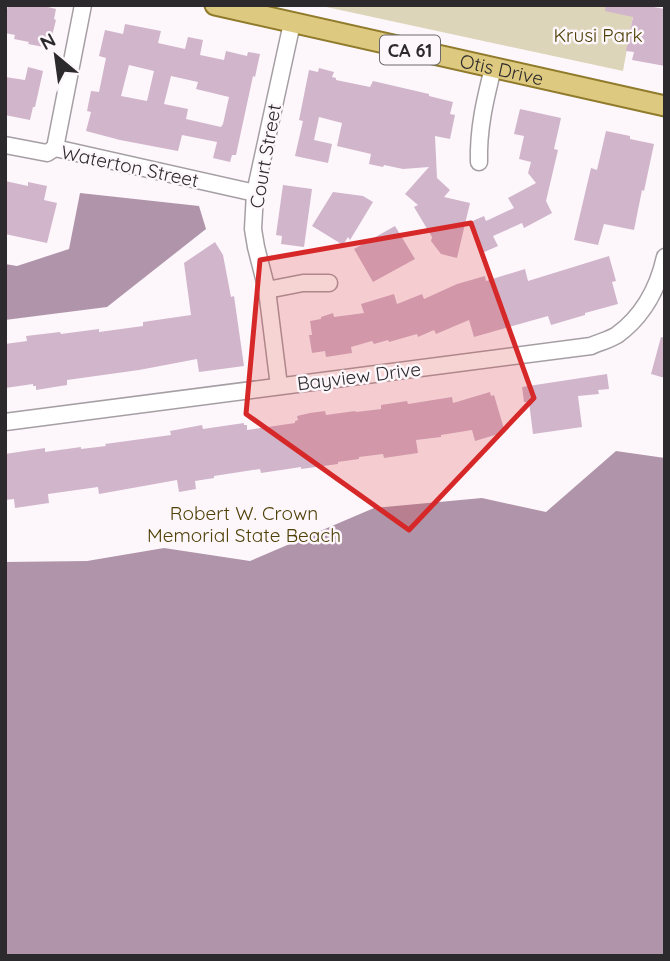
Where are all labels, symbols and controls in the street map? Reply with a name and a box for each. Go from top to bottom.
north arrow [21,21,91,91]
park label: Krusi Park [553,23,643,47]
text: N [36,27,60,55]
road number: CA 61 [380,36,440,64]
street label: Otis Drive [458,48,546,90]
street label: Court Street [244,102,286,210]
street label: Waterton Street [59,140,201,192]
street label: Bayview Drive [296,356,422,396]
park label: Robert W. Crown Memorial State Beach [147,501,341,547]

